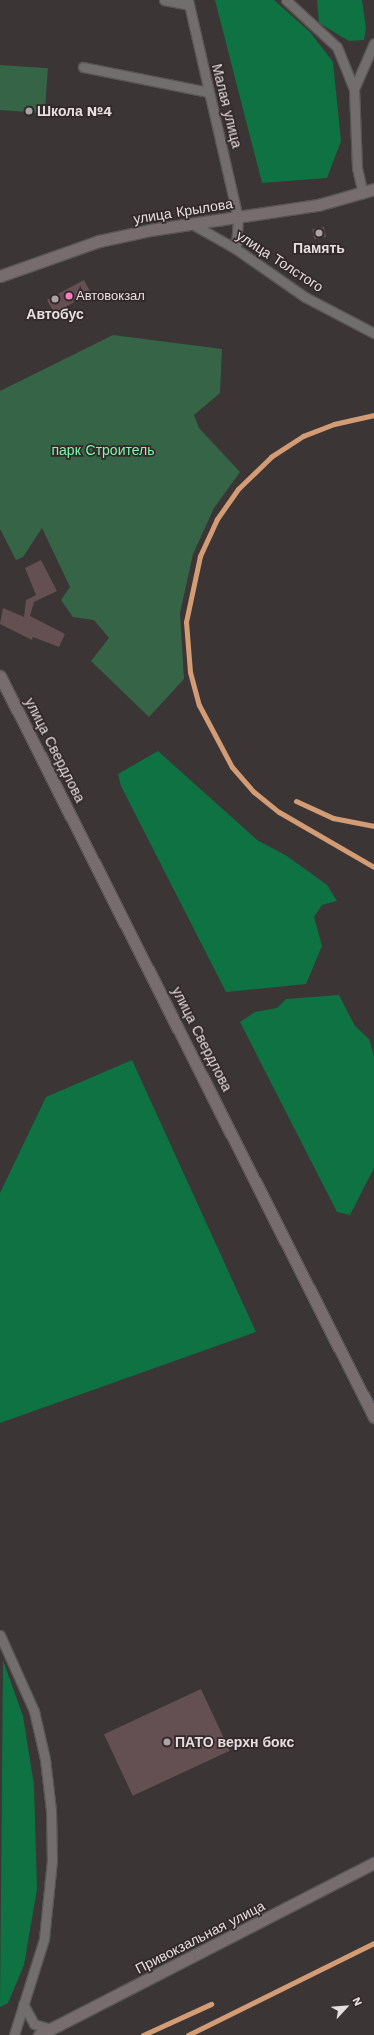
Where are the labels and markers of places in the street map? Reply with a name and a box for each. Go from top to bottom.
place label: Школа №4 [37,103,112,119]
marker: Школа №4 [24,106,34,116]
marker: Память [314,228,324,238]
place label: Память [293,240,345,256]
place label: Автовокзал [76,288,145,304]
marker: Автовокзал [64,291,74,301]
marker: Автобус [50,294,60,304]
place label: Автобус [26,306,84,322]
place label: ПАТО верхн бокс [175,1734,294,1750]
marker: ПАТО верхн бокс [162,1737,172,1747]

